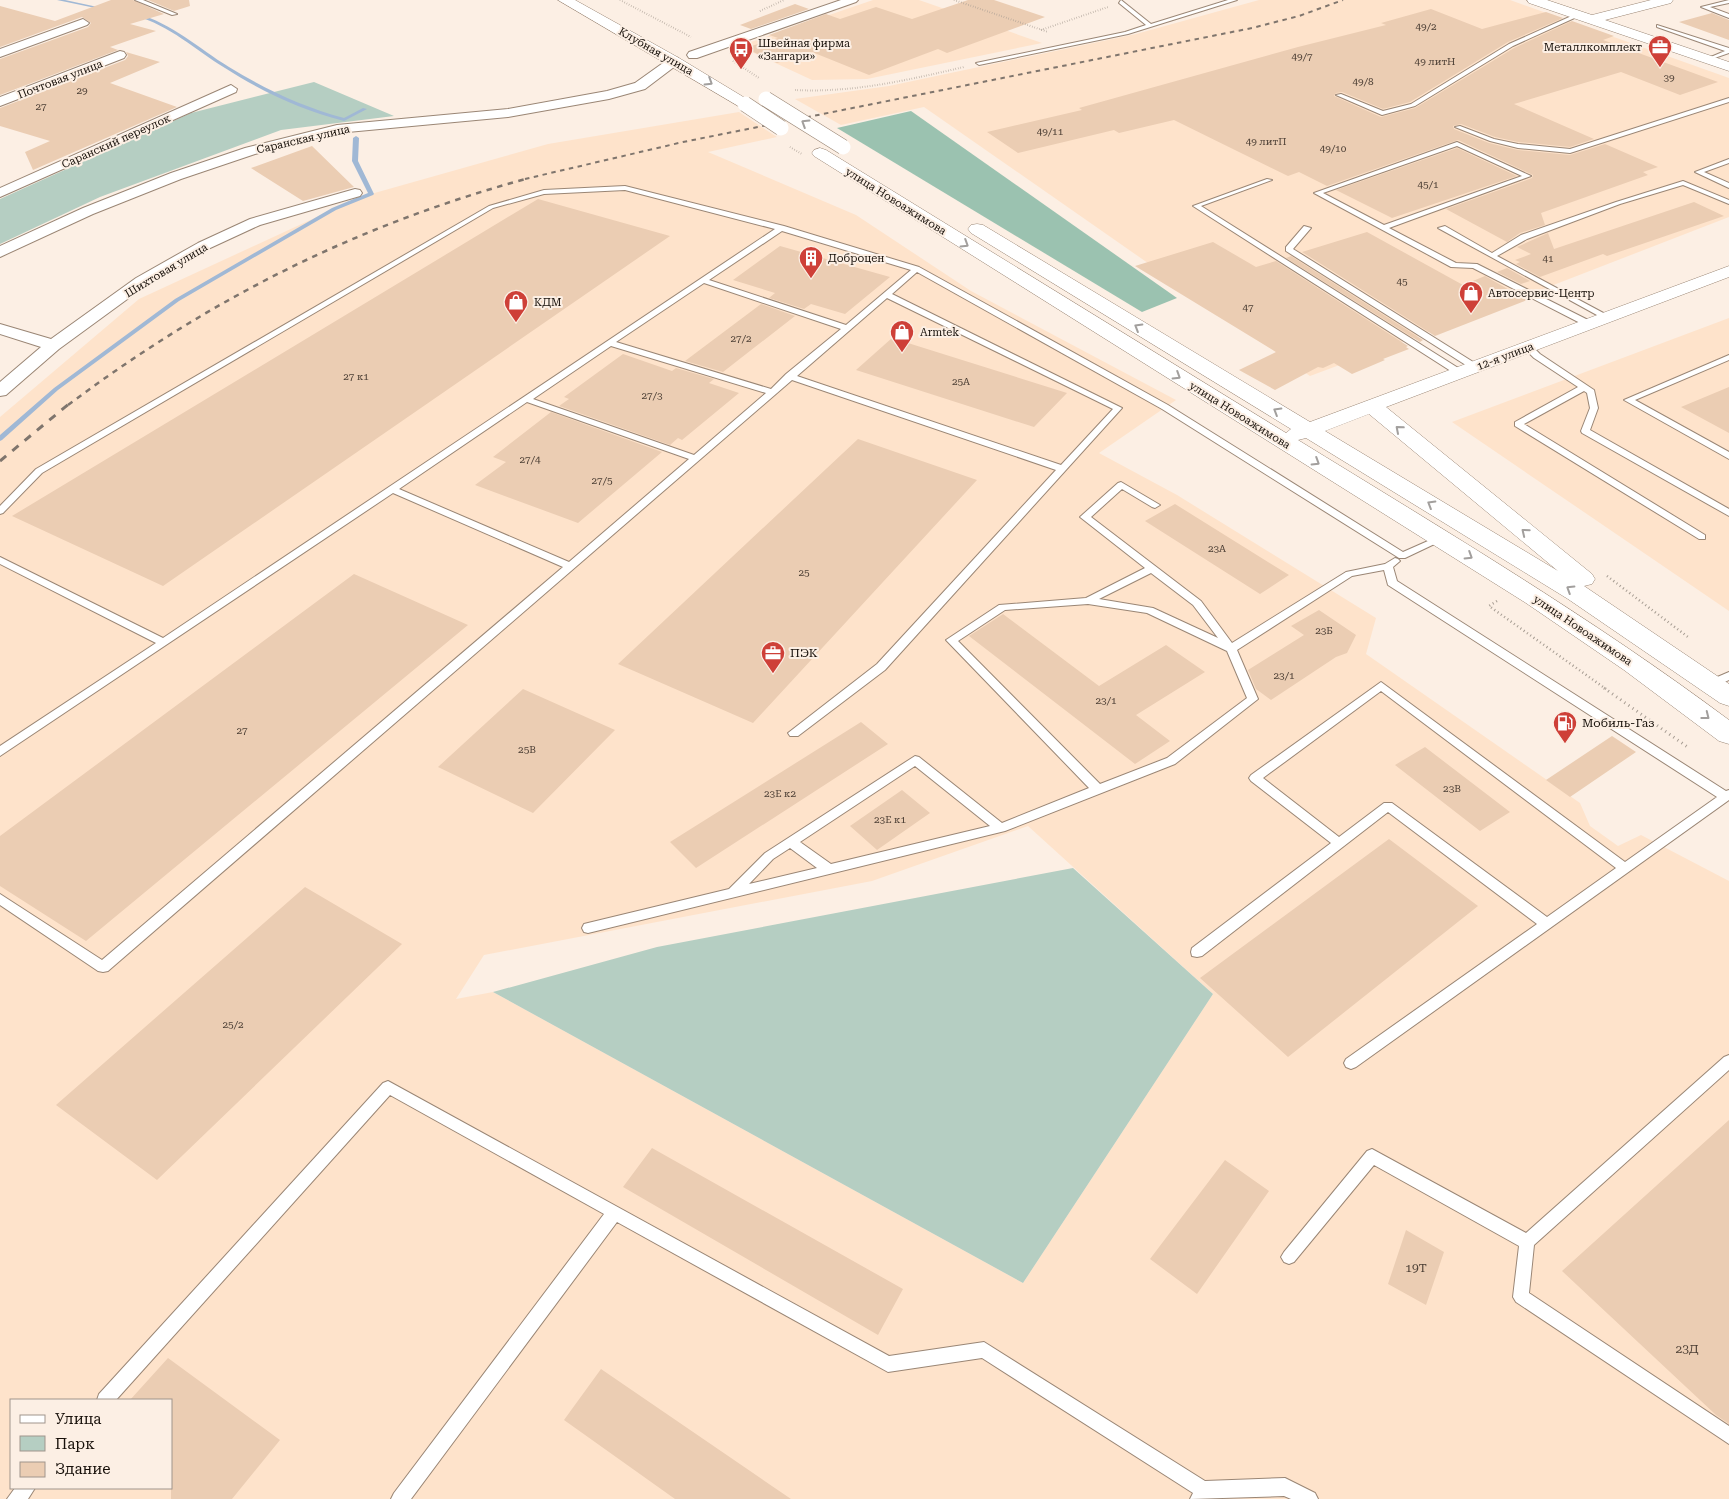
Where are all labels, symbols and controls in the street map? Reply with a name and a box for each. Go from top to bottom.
house number: 49/2 [1416,21,1437,32]
street label: Клубная улица [616,25,695,78]
office icon: Металлкомплект [1647,34,1673,68]
bus stop icon: Швейная фирма «Зангари» [728,36,754,70]
place label: Швейная фирма «Зангари» [758,37,850,63]
place label: Металлкомплект [1544,41,1642,54]
house number: 49/7 [1292,51,1313,62]
house number: 49 литН [1415,56,1455,67]
street label: Почтовая улица [16,57,105,102]
house number: 39 [1663,72,1675,83]
one-way arrow [704,76,713,86]
house number: 49/8 [1353,76,1374,87]
house number: 29 [76,85,88,96]
house number: 27 [35,101,47,112]
street label: Саранский переулок [60,112,173,171]
one-way arrow [801,120,810,129]
street label: Саранская улица [255,122,351,157]
house number: 49/11 [1037,126,1064,137]
house number: 49 литП [1246,136,1286,147]
house number: 49/10 [1320,143,1347,154]
street label: улица Новоажимова [843,165,949,238]
house number: 45/1 [1418,179,1439,190]
one-way arrow [959,238,969,247]
street label: Шихтовая улица [123,241,210,300]
building icon: Доброцен [798,245,824,279]
place label: Доброцен [828,252,884,265]
house number: 41 [1542,253,1554,264]
house number: 45 [1396,276,1408,287]
shop icon: Автосервис-Центр [1458,280,1484,314]
place label: Автосервис-Центр [1488,287,1594,300]
shop icon: КДМ [503,289,529,323]
place label: КДМ [534,296,561,309]
house number: 47 [1242,302,1254,313]
shop icon: Armtek [889,319,915,353]
one-way arrow [1135,324,1144,334]
place label: Armtek [920,326,959,339]
house number: 27/2 [731,333,752,344]
street label: 12-я улица [1475,340,1535,373]
one-way arrow [1172,370,1181,379]
house number: 27 к1 [343,371,369,382]
house number: 25А [952,376,970,387]
street label: улица Новоажимова [1187,379,1293,452]
house number: 27/3 [642,390,663,401]
one-way arrow [1274,408,1283,418]
one-way arrow [1396,426,1405,435]
house number: 27/4 [520,454,541,465]
one-way arrow [1310,455,1319,465]
house number: 27/5 [592,475,613,486]
one-way arrow [1428,501,1437,511]
one-way arrow [1522,530,1531,538]
house number: 23А [1208,543,1226,554]
one-way arrow [1463,550,1472,560]
house number: 25 [798,567,810,578]
one-way arrow [1567,585,1576,595]
street label: улица Новоажимова [1531,592,1635,668]
house number: 23Б [1315,625,1333,636]
office icon: ПЭК [760,640,786,674]
place label: ПЭК [790,646,818,660]
house number: 23/1 [1274,670,1295,681]
house number: 23/1 [1096,695,1117,706]
fuel station icon: Мобиль-Газ [1552,710,1578,744]
one-way arrow [1700,711,1709,719]
place label: Мобиль-Газ [1582,716,1654,730]
house number: 27 [236,725,248,736]
house number: 25В [518,744,536,755]
house number: 23В [1443,783,1461,794]
house number: 23Е к2 [764,788,796,799]
house number: 23Е к1 [874,814,906,825]
house number: 25/2 [223,1019,244,1030]
house number: 19Т [1405,1261,1427,1275]
house number: 23Д [1675,1342,1699,1356]
legend [10,1399,172,1489]
text: Улица [55,1410,101,1428]
text: Парк [55,1435,95,1453]
text: Здание [55,1460,111,1478]

